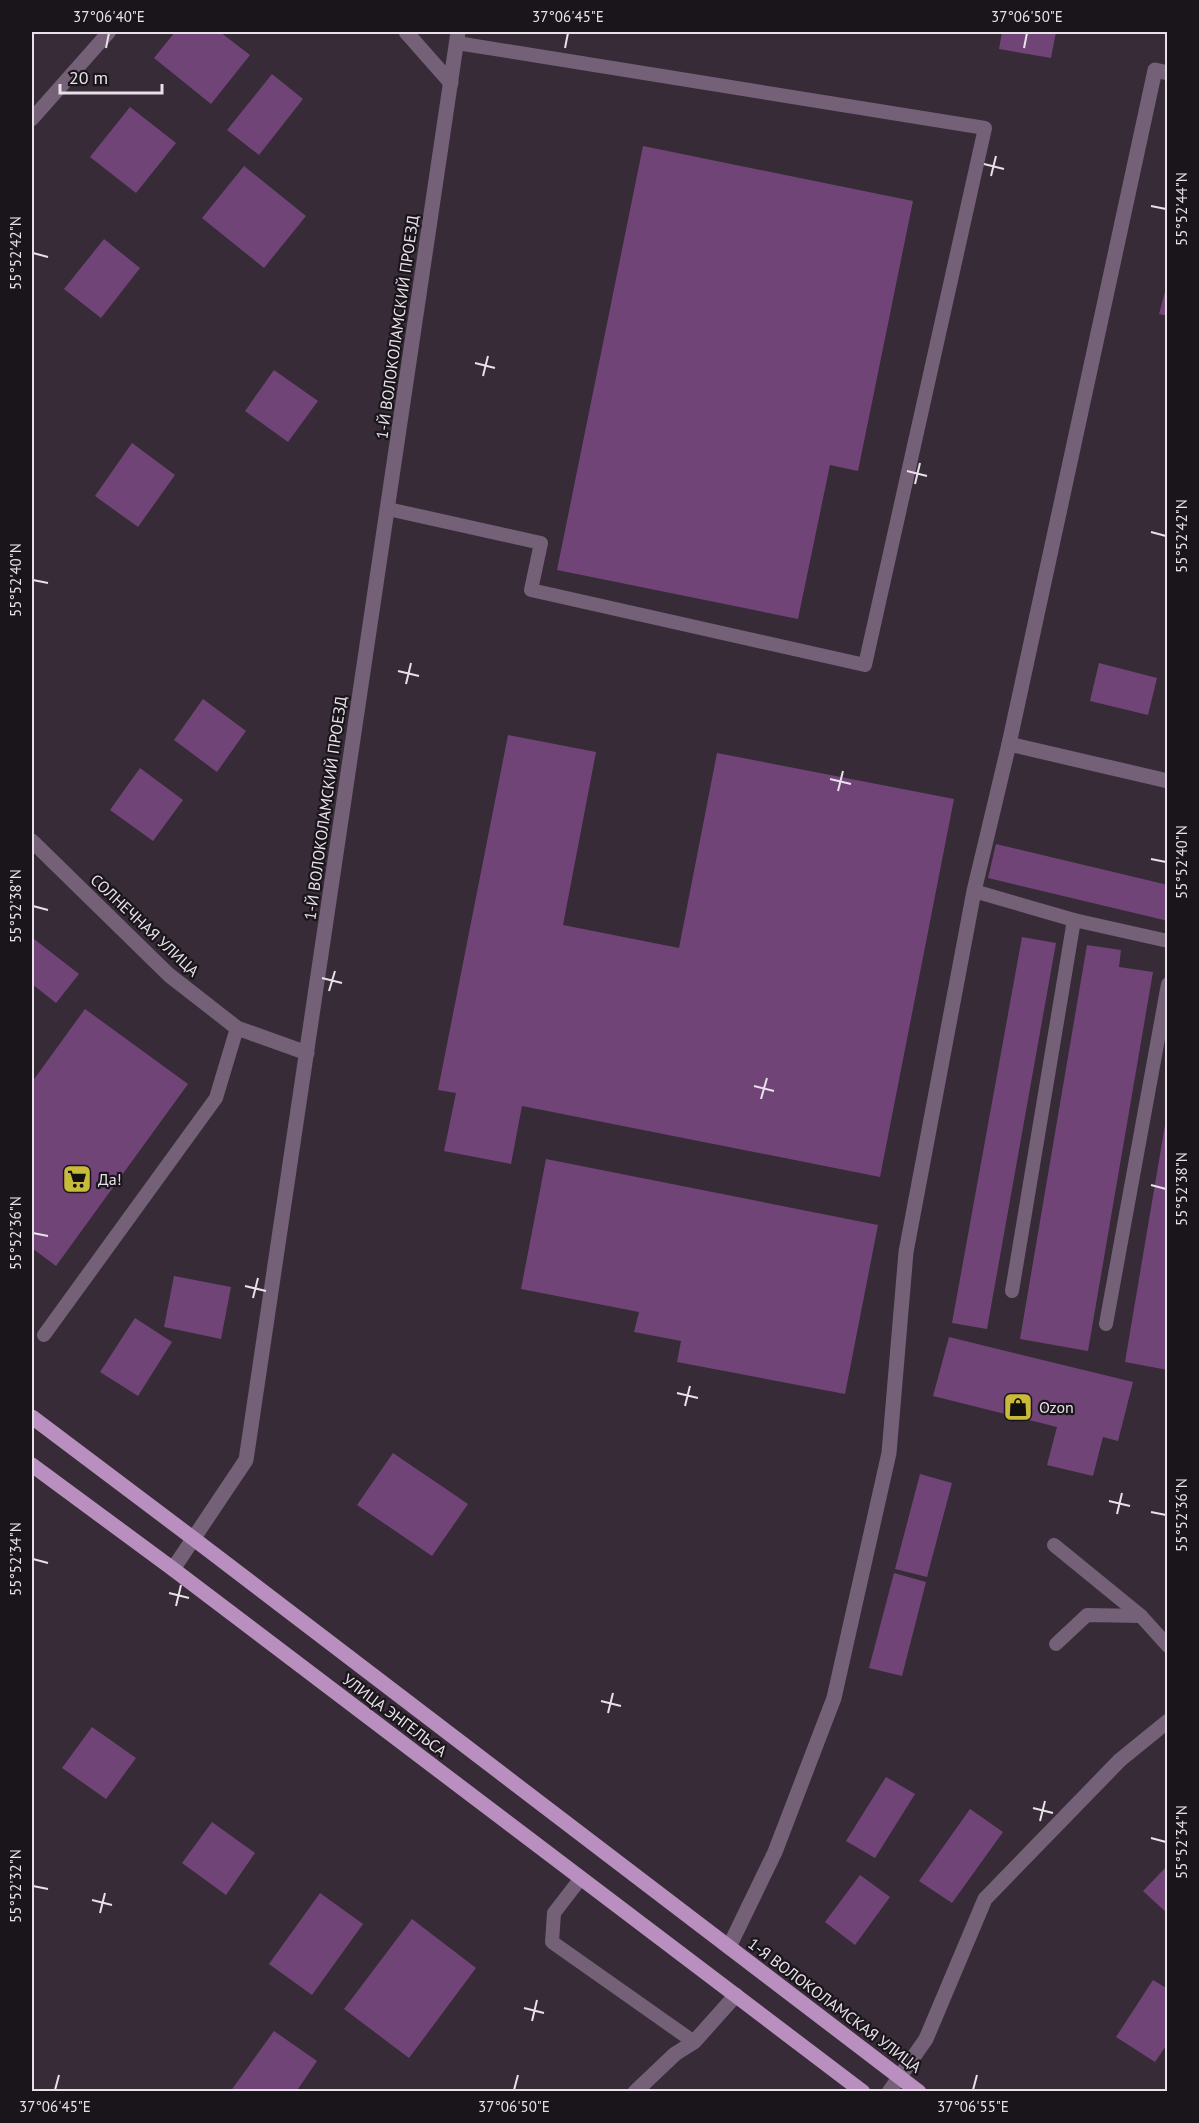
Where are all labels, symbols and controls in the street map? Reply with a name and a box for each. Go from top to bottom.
text: 37°06'40"E [73,7,145,26]
text: 37°06'45"E [532,7,604,26]
text: 37°06'50"E [991,7,1063,26]
scale bar [60,57,162,95]
text: 20 m [69,66,108,89]
text: 55°52'44"N [1172,172,1191,246]
street label: 1-Й ВОЛОКОЛАМСКИЙ ПРОЕЗД [371,213,423,440]
text: 55°52'42"N [6,216,25,290]
text: 55°52'42"N [1172,499,1191,573]
text: 55°52'40"N [6,543,25,617]
street label: 1-Й ВОЛОКОЛАМСКИЙ ПРОЕЗД [299,694,351,921]
text: 55°52'40"N [1172,825,1191,899]
text: 55°52'38"N [6,869,25,943]
street label: СОЛНЕЧНАЯ УЛИЦА [87,870,204,981]
text: 55°52'38"N [1172,1152,1191,1226]
supermarket icon: Да! [61,1163,93,1195]
place label: Да! [98,1169,122,1189]
text: 55°52'36"N [6,1196,25,1270]
shop icon: Ozon [1002,1391,1034,1423]
place label: Ozon [1039,1397,1074,1417]
text: 55°52'36"N [1172,1478,1191,1552]
text: 55°52'34"N [6,1522,25,1596]
street label: УЛИЦА ЭНГЕЛЬСА [339,1669,452,1761]
text: 55°52'34"N [1172,1805,1191,1879]
text: 55°52'32"N [6,1849,25,1923]
street label: 1-Я ВОЛОКОЛАМСКАЯ УЛИЦА [744,1933,926,2077]
text: 37°06'45"E [19,2097,91,2116]
text: 37°06'50"E [478,2097,550,2116]
text: 37°06'55"E [937,2097,1009,2116]

